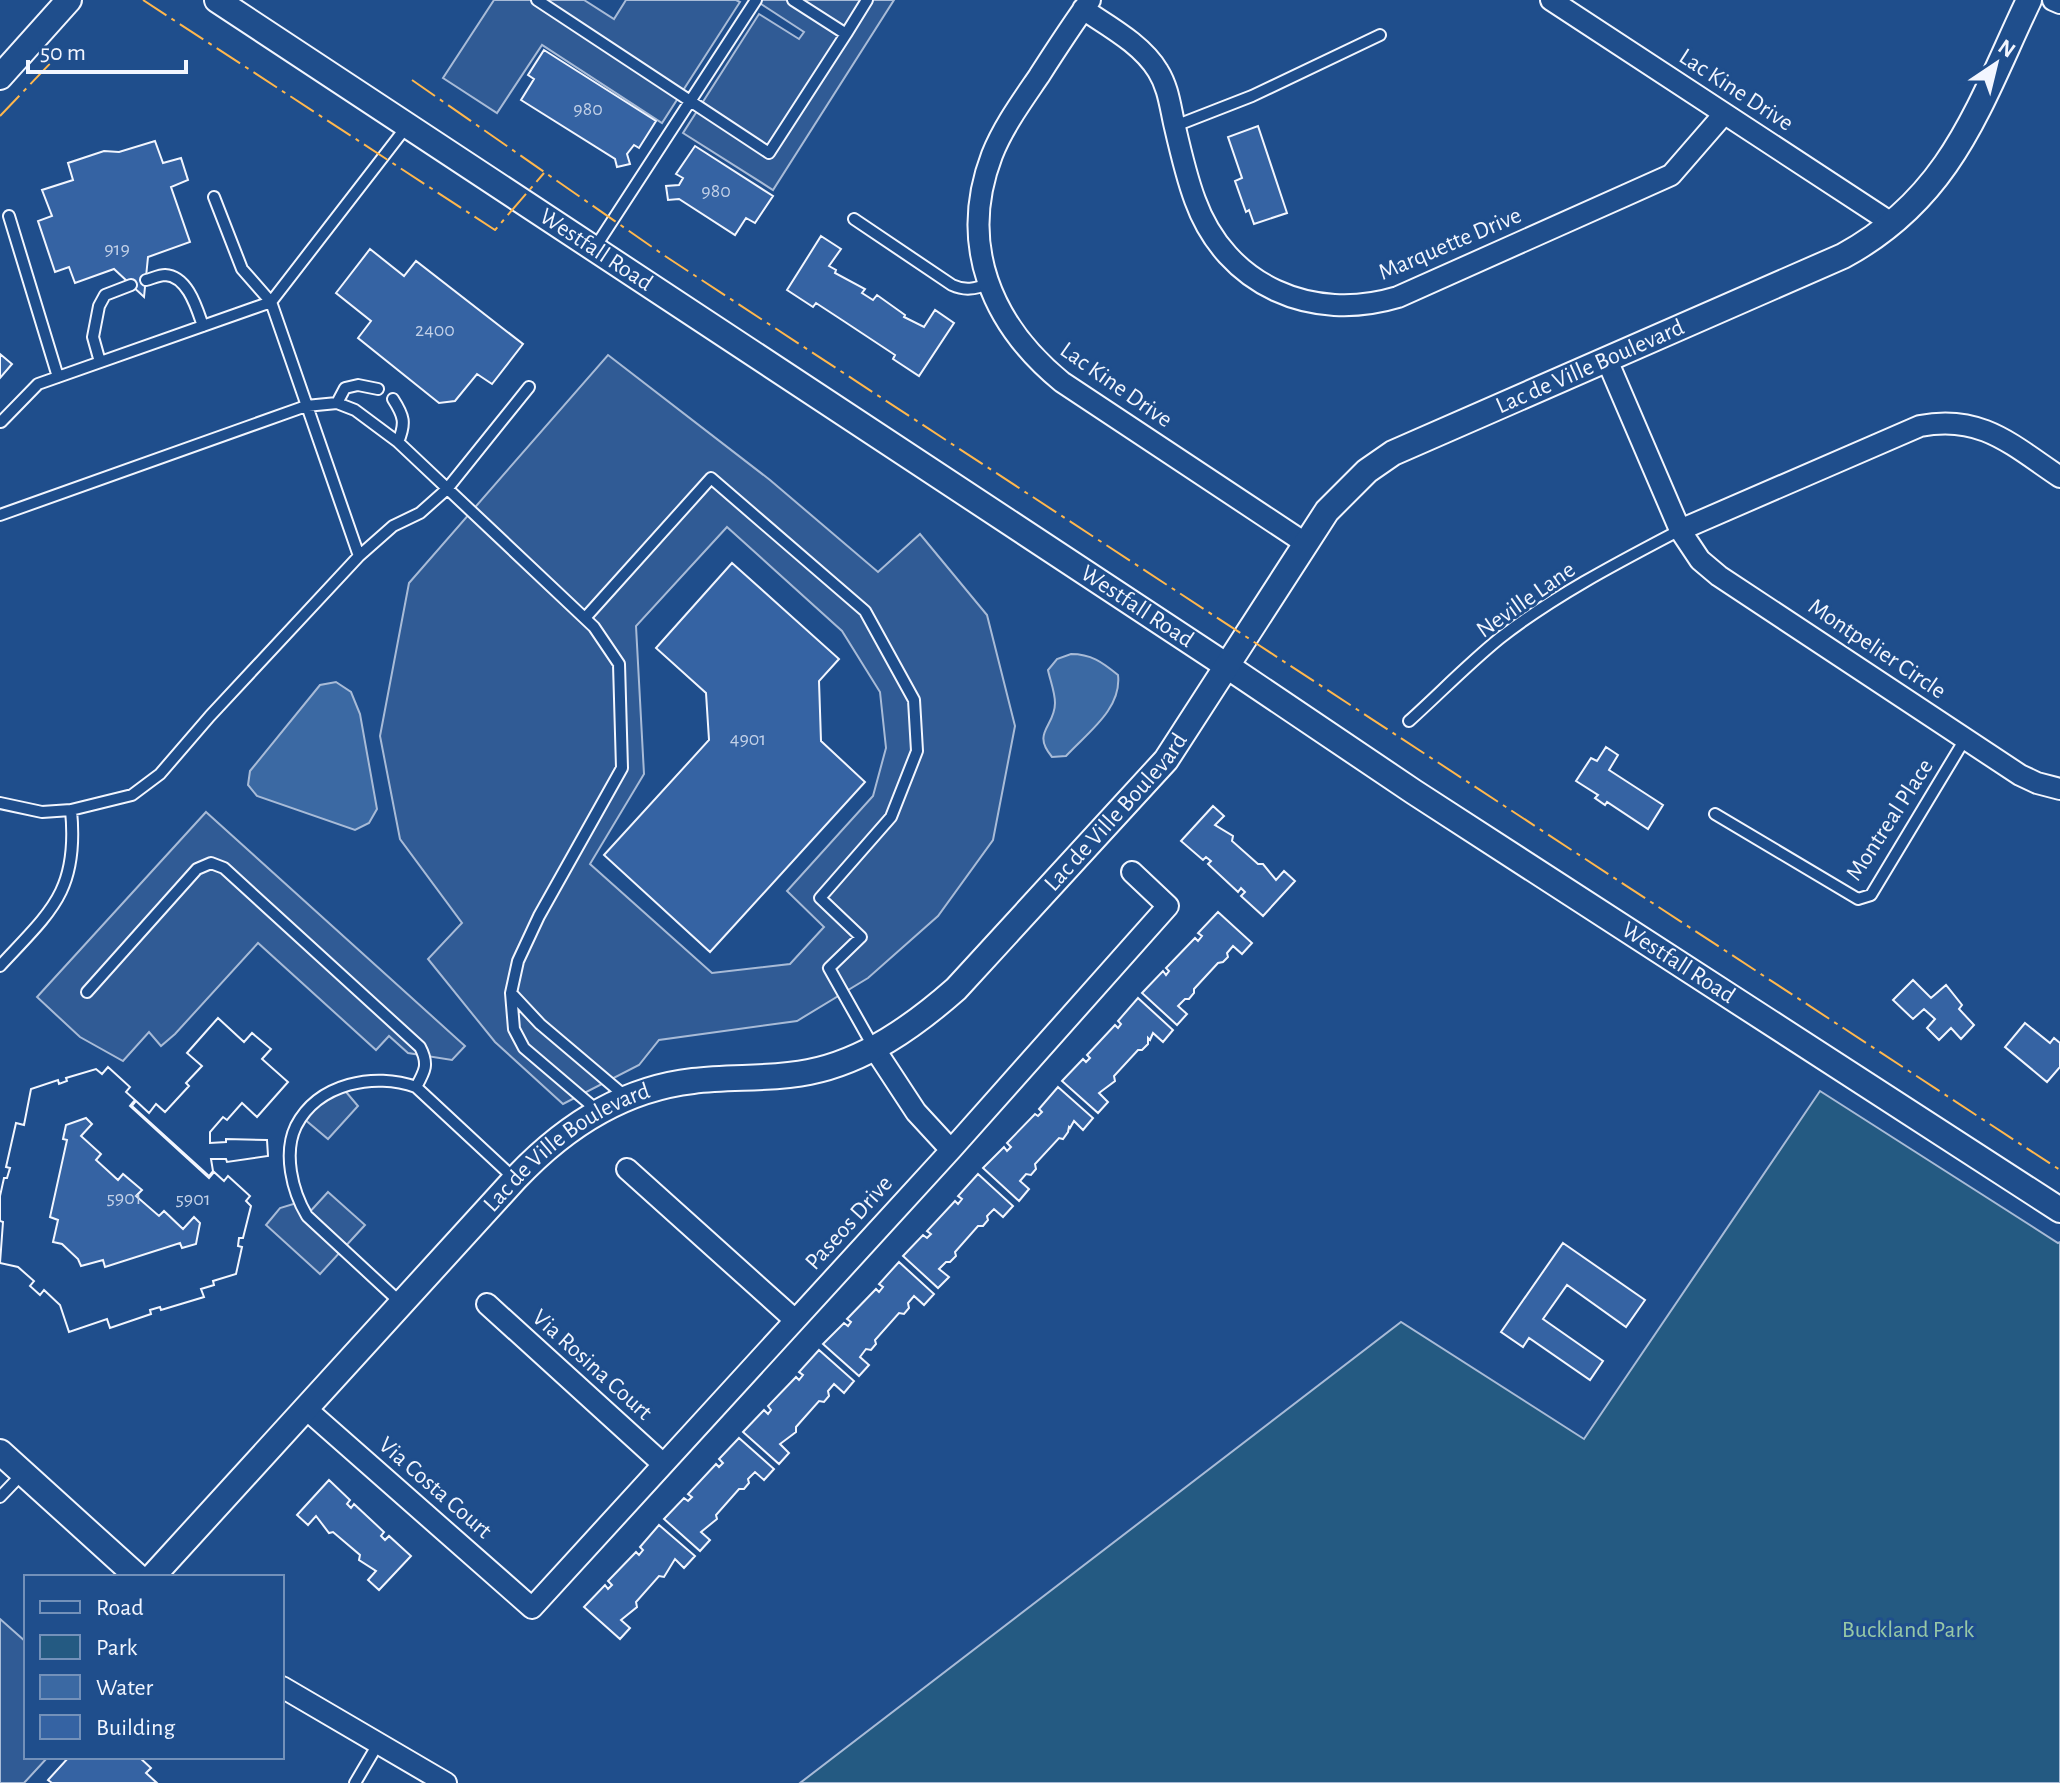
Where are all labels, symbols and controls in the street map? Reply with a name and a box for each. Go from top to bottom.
scale bar [28,24,186,74]
north arrow [1956,24,2036,104]
text: N [1994,35,2019,62]
text: 50 m [40,41,86,65]
street label: Lac Kine Drive [1675,44,1797,136]
house number: 980 [573,99,603,119]
house number: 980 [701,181,731,201]
street label: Marquette Drive [1375,203,1525,285]
street label: Westfall Road [535,204,657,296]
house number: 919 [104,239,130,259]
street label: Lac de Ville Boulevard [1493,315,1688,418]
house number: 2400 [415,320,455,340]
street label: Lac Kine Drive [1056,338,1176,432]
street label: Neville Lane [1472,557,1580,643]
street label: Westfall Road [1076,561,1198,652]
street label: Montpelier Circle [1804,594,1950,704]
house number: 4901 [730,729,766,749]
street label: Lac de Ville Boulevard [1040,729,1192,896]
street label: Montreal Place [1842,755,1938,885]
street label: Westfall Road [1617,918,1739,1008]
street label: Lac de Ville Boulevard [479,1079,653,1217]
street label: Paseos Drive [801,1171,897,1275]
house number: 5901 [106,1188,142,1208]
house number: 5901 [175,1189,211,1209]
street label: Via Rosina Court [528,1305,657,1425]
street label: Via Costa Court [374,1433,496,1544]
legend [24,1575,284,1759]
text: Road [96,1596,144,1620]
park label: Buckland Park [1842,1618,1974,1642]
text: Park [96,1636,137,1660]
text: Water [96,1676,154,1700]
text: Building [96,1716,175,1740]

